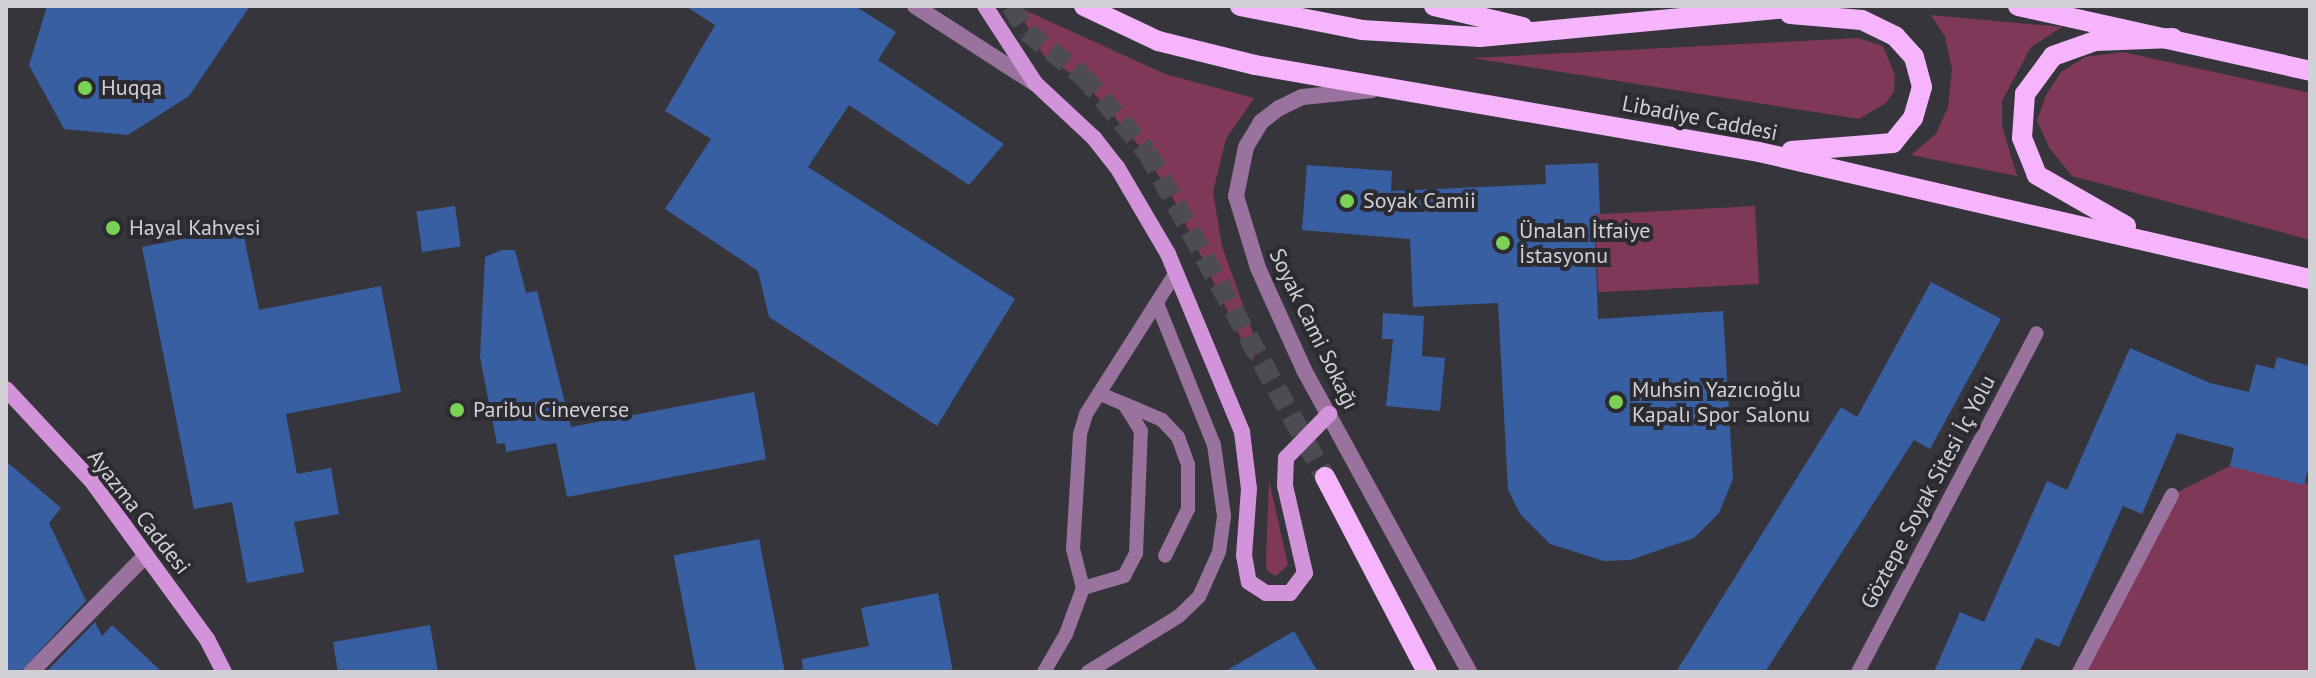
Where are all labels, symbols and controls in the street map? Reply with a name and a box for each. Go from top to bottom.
place label: Huqqa [101,75,162,101]
marker: Huqqa [76,79,94,97]
street label: Libadiye Caddesi [1620,90,1780,146]
place label: Soyak Camii [1363,188,1477,214]
marker: Soyak Camii [1338,192,1356,210]
place label: Hayal Kahvesi [129,215,261,241]
place label: Ünalan İtfaiye İstasyonu [1519,217,1650,268]
marker: Hayal Kahvesi [104,219,122,237]
marker: Ünalan İtfaiye İstasyonu [1494,234,1512,252]
street label: Soyak Cami Sokağı [1264,244,1364,414]
street label: Göztepe Soyak Sitesi İç Yolu [1855,370,2001,614]
place label: Muhsin Yazıcıoğlu Kapalı Spor Salonu [1632,376,1810,428]
marker: Muhsin Yazıcıoğlu Kapalı Spor Salonu [1607,393,1625,411]
place label: Paribu Cineverse [473,397,629,423]
marker: Paribu Cineverse [448,401,466,419]
street label: Ayazma Caddesi [82,444,196,580]

